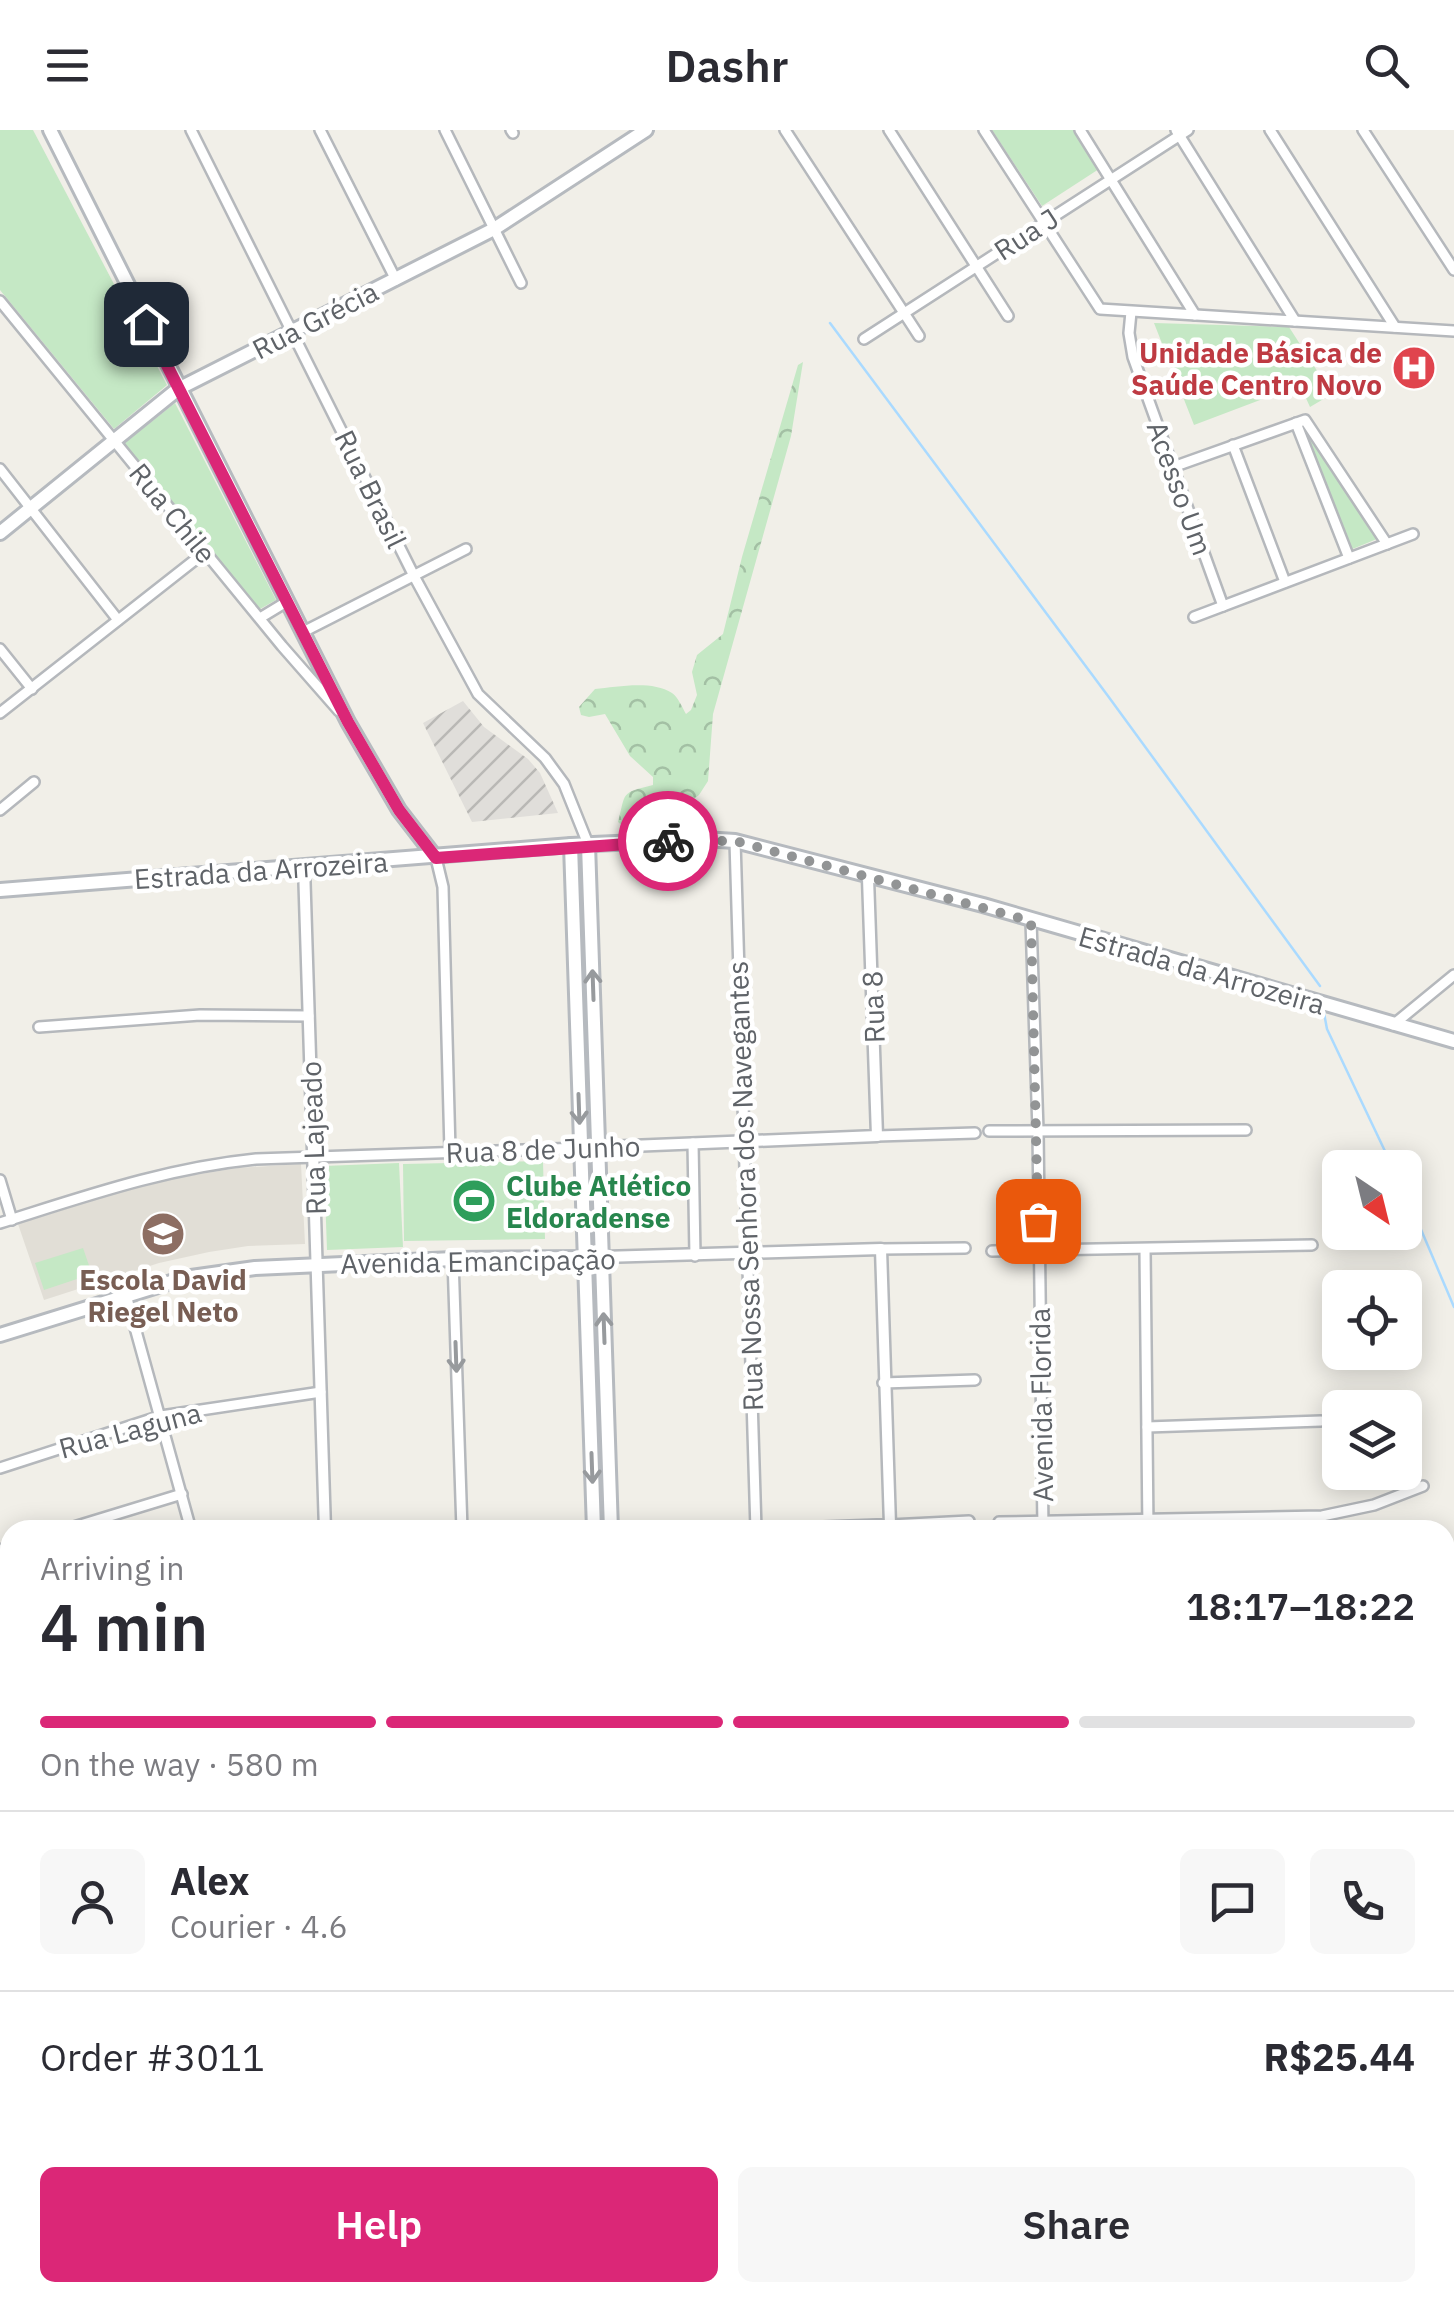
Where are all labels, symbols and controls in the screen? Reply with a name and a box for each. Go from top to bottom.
text: Dashr [666,36,788,94]
icon: menu [40,38,95,93]
icon: search [1359,38,1414,93]
street label: Rua J [987,200,1065,268]
street label: Rua Grécia [246,273,384,367]
pin [104,282,189,367]
icon: home [119,297,174,352]
place label: Unidade Básica de Saúde Centro Novo [1131,334,1382,403]
hospital icon: Unidade Básica de Saúde Centro Novo [1391,345,1437,391]
street label: Acesso Um [1139,416,1221,560]
street label: Rua Brasil [327,424,415,554]
street label: Rua Chile [121,455,225,571]
courier [618,791,718,891]
icon: bike [641,814,696,869]
street label: Estrada da Arrozeira [133,843,389,897]
street label: Estrada da Arrozeira [1075,917,1329,1023]
street label: Rua Nossa Senhora dos Navegantes [719,960,771,1412]
one-way arrow [583,970,602,1002]
street label: Rua 8 [853,970,893,1044]
street label: Rua Lajeado [292,1061,334,1215]
one-way arrow [570,1092,589,1124]
street label: Rua 8 de Junho [445,1127,641,1171]
north arrow [1322,1150,1422,1250]
map controls [1322,1150,1422,1490]
place label: Clube Atlético Eldoradense [506,1167,691,1236]
sports icon: Clube Atlético Eldoradense [451,1178,497,1224]
pin [996,1179,1081,1264]
icon: bag [1011,1194,1066,1249]
school or university icon: Escola David Riegel Neto [140,1211,186,1257]
street label: Avenida Emancipação [340,1240,616,1282]
place label: Escola David Riegel Neto [79,1261,247,1330]
button: locate [1322,1270,1422,1370]
street label: Avenida Florida [1021,1307,1061,1503]
one-way arrow [594,1312,613,1344]
one-way arrow [447,1340,466,1372]
button: layers [1322,1390,1422,1490]
street label: Rua Laguna [55,1393,205,1467]
one-way arrow [582,1452,601,1484]
text: Arriving in [40,1547,185,1589]
text: 18:17–18:22 [1186,1581,1415,1630]
text: 4 min [40,1584,208,1669]
text: On the way · 580 m [40,1743,319,1785]
button: person [40,1849,145,1954]
button: chat [1180,1849,1285,1954]
button: phone [1310,1849,1415,1954]
text: Alex [170,1856,250,1905]
text: Courier · 4.6 [170,1905,348,1947]
text: Order #3011 [40,2032,265,2081]
text: R$25.44 [1264,2032,1415,2081]
button: Help [40,2167,718,2282]
button: Share [738,2167,1415,2282]

